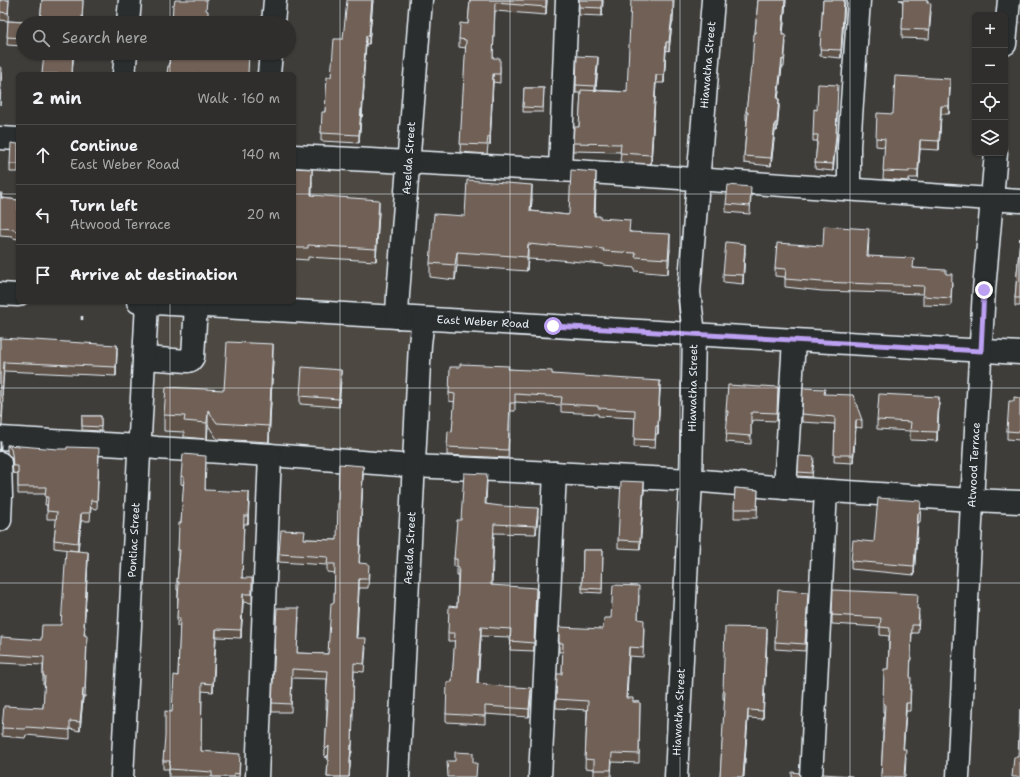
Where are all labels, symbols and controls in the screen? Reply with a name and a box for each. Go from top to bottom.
map controls [972,12,1008,156]
button: + [972,12,1008,48]
search box [16,16,296,60]
street label: Hiawatha Street [697,20,719,109]
icon: search [30,27,52,49]
text: Search here [62,28,148,48]
button: − [972,48,1008,84]
button: locate [972,84,1008,120]
text: 2 min [32,87,82,109]
text: Walk · 160 m [198,90,280,107]
button: layers [972,120,1008,156]
street label: Azelda Street [399,121,419,195]
text: Continue [70,136,138,156]
icon: ahead [32,144,54,166]
text: 140 m [241,146,280,163]
text: East Weber Road [70,156,179,173]
text: Turn left [70,196,138,216]
icon: left [32,204,54,226]
text: 20 m [247,206,280,223]
text: Atwood Terrace [70,216,171,233]
icon: arrive [32,264,54,286]
text: Arrive at destination [70,265,238,285]
route end [975,281,993,299]
street label: East Weber Road [436,312,530,332]
route start [544,317,562,335]
street label: Hiawatha Street [685,344,701,432]
street label: Atwood Terrace [964,422,984,508]
street label: Pontiac Street [125,502,143,578]
street label: Azelda Street [401,511,419,585]
street label: Hiawatha Street [669,668,689,756]

